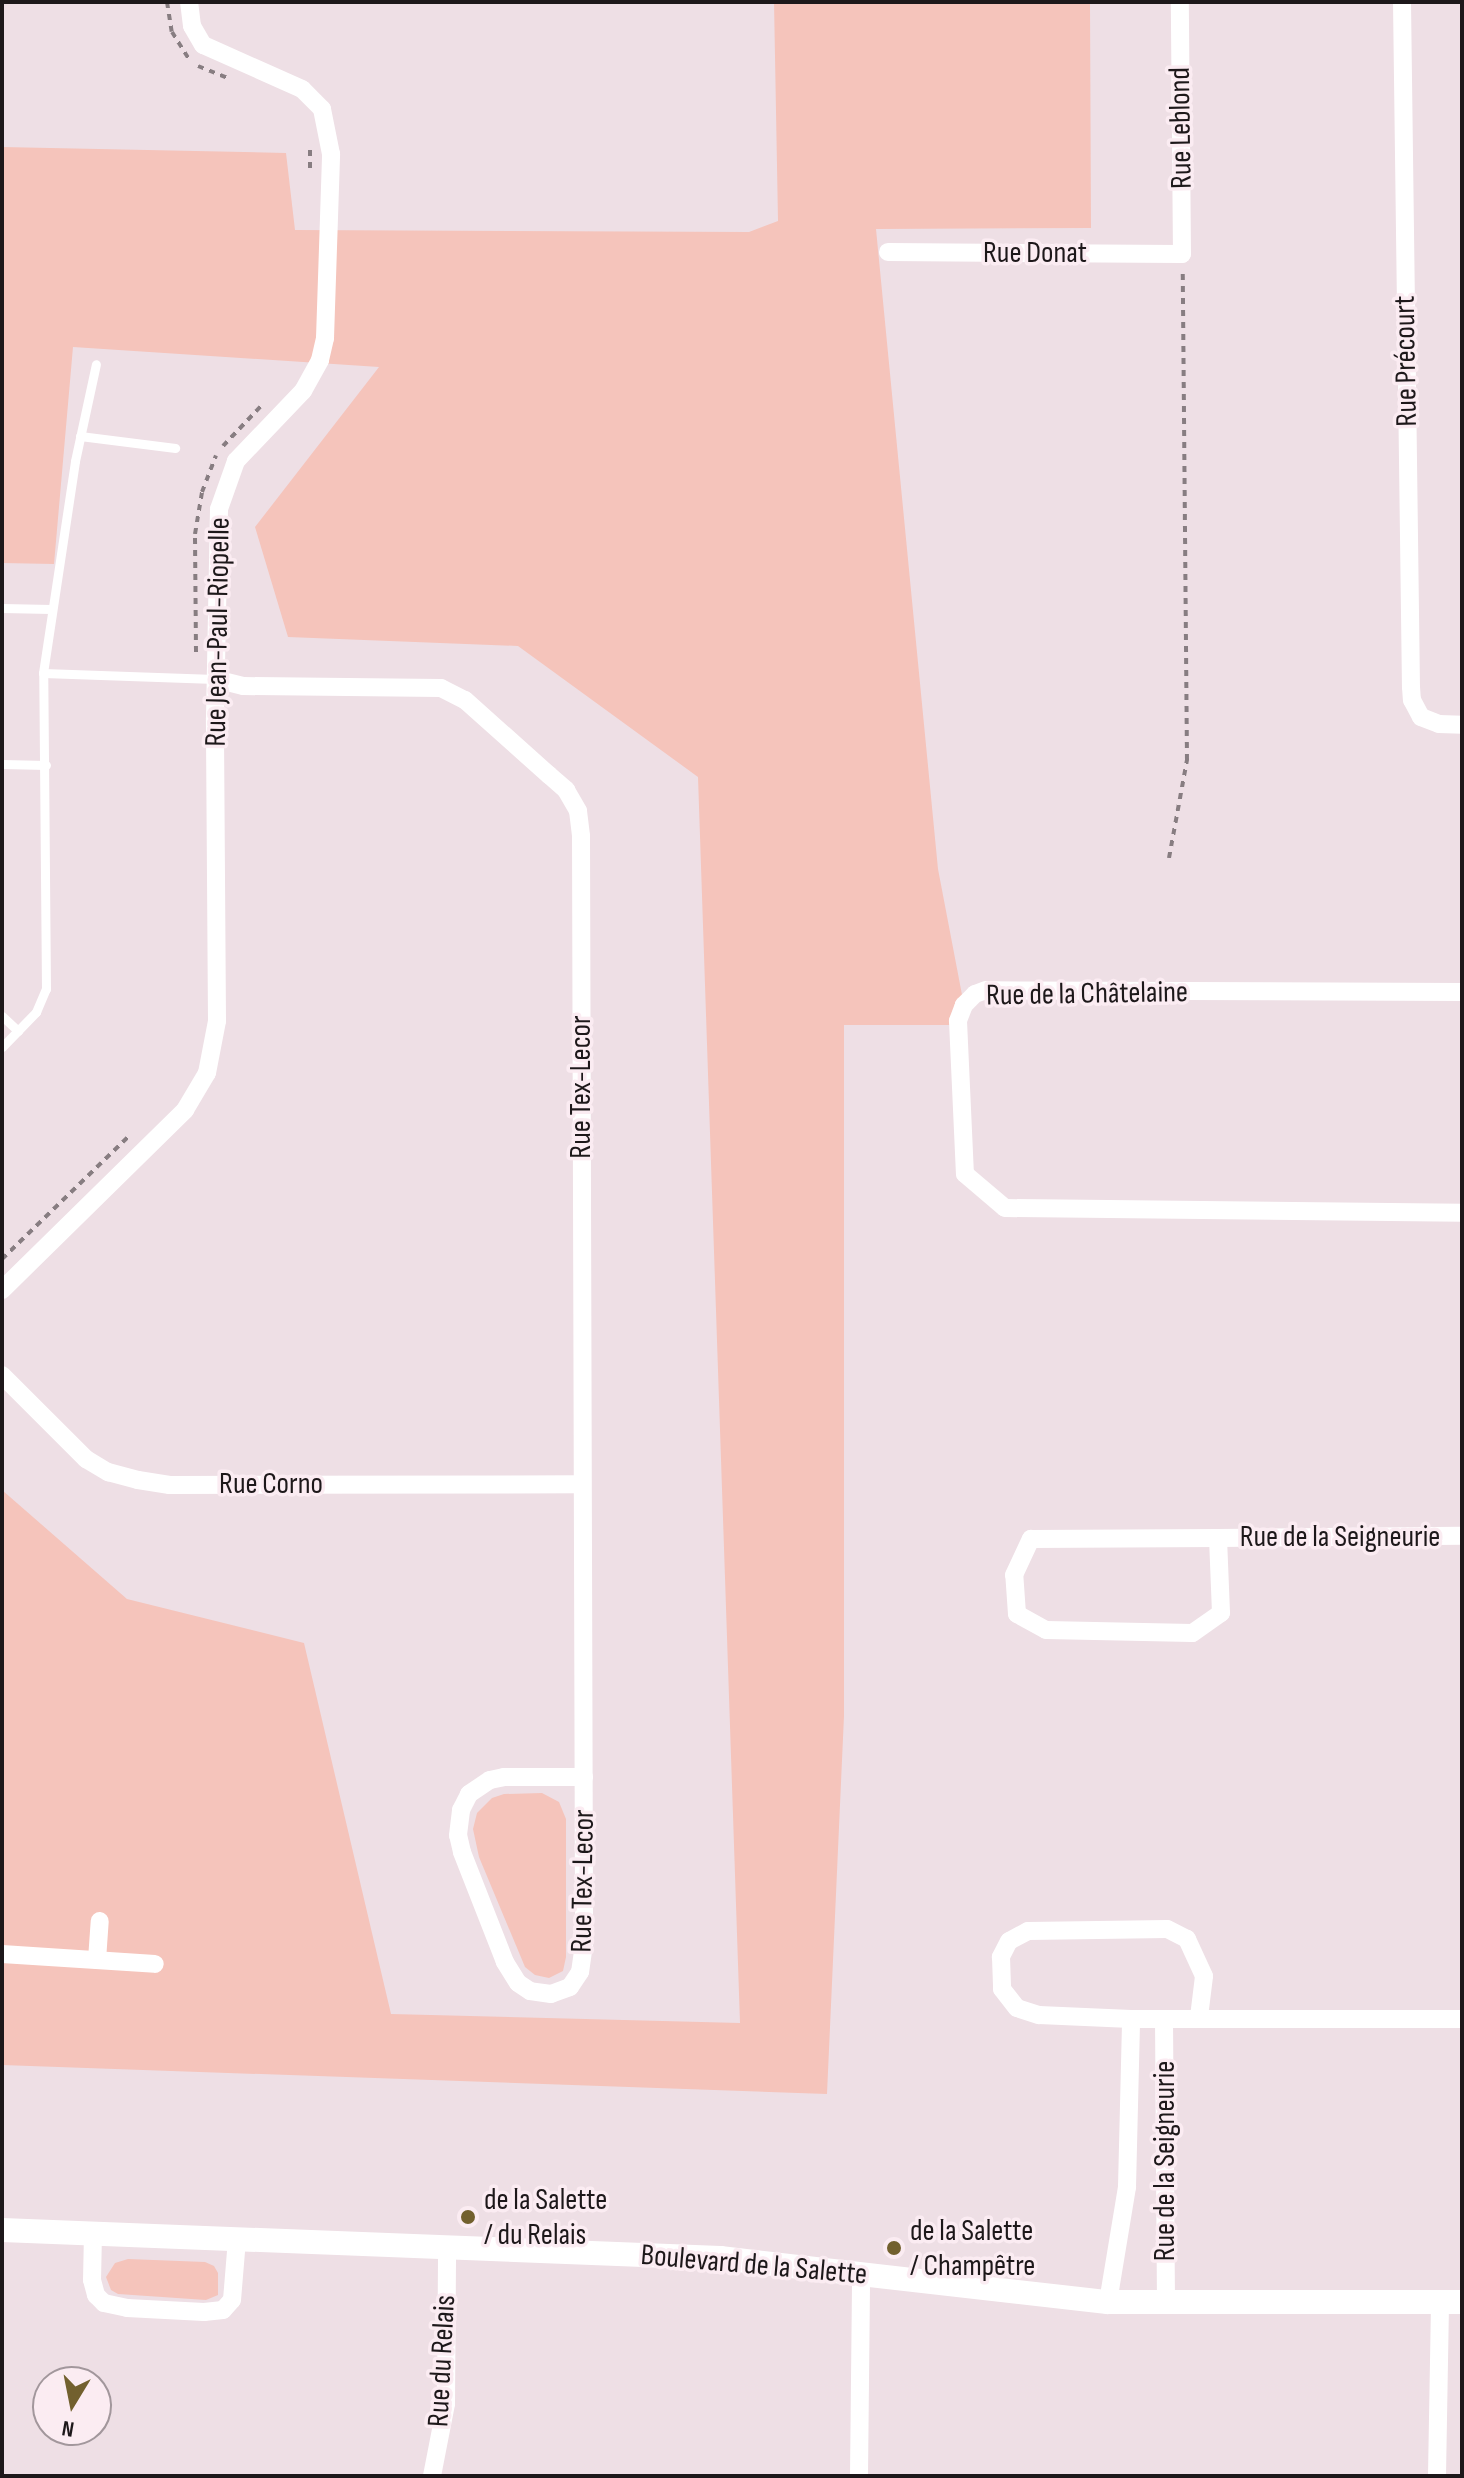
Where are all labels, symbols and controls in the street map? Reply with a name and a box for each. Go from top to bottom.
street label: Rue Leblond [1162,67,1200,189]
street label: Rue Donat [983,235,1087,271]
street label: Rue Précourt [1387,295,1425,427]
street label: Rue Jean-Paul-Riopelle [198,517,238,747]
street label: Rue de la Châtelaine [986,974,1188,1014]
street label: Rue Tex-Lecor [563,1015,599,1159]
street label: Rue Corno [219,1466,323,1502]
street label: Rue de la Seigneurie [1240,1519,1440,1555]
street label: Rue Tex-Lecor [564,1809,602,1953]
street label: Rue de la Seigneurie [1147,2061,1183,2261]
place label: de la Salette / du Relais [484,2182,607,2252]
marker: de la Salette / du Relais [459,2208,477,2226]
place label: de la Salette / Champêtre [910,2213,1035,2284]
street label: Boulevard de la Salette [639,2237,869,2293]
marker: de la Salette / Champêtre [885,2239,903,2257]
street label: Rue du Relais [421,2294,463,2428]
north arrow [32,2366,112,2446]
text: N [60,2414,76,2442]

